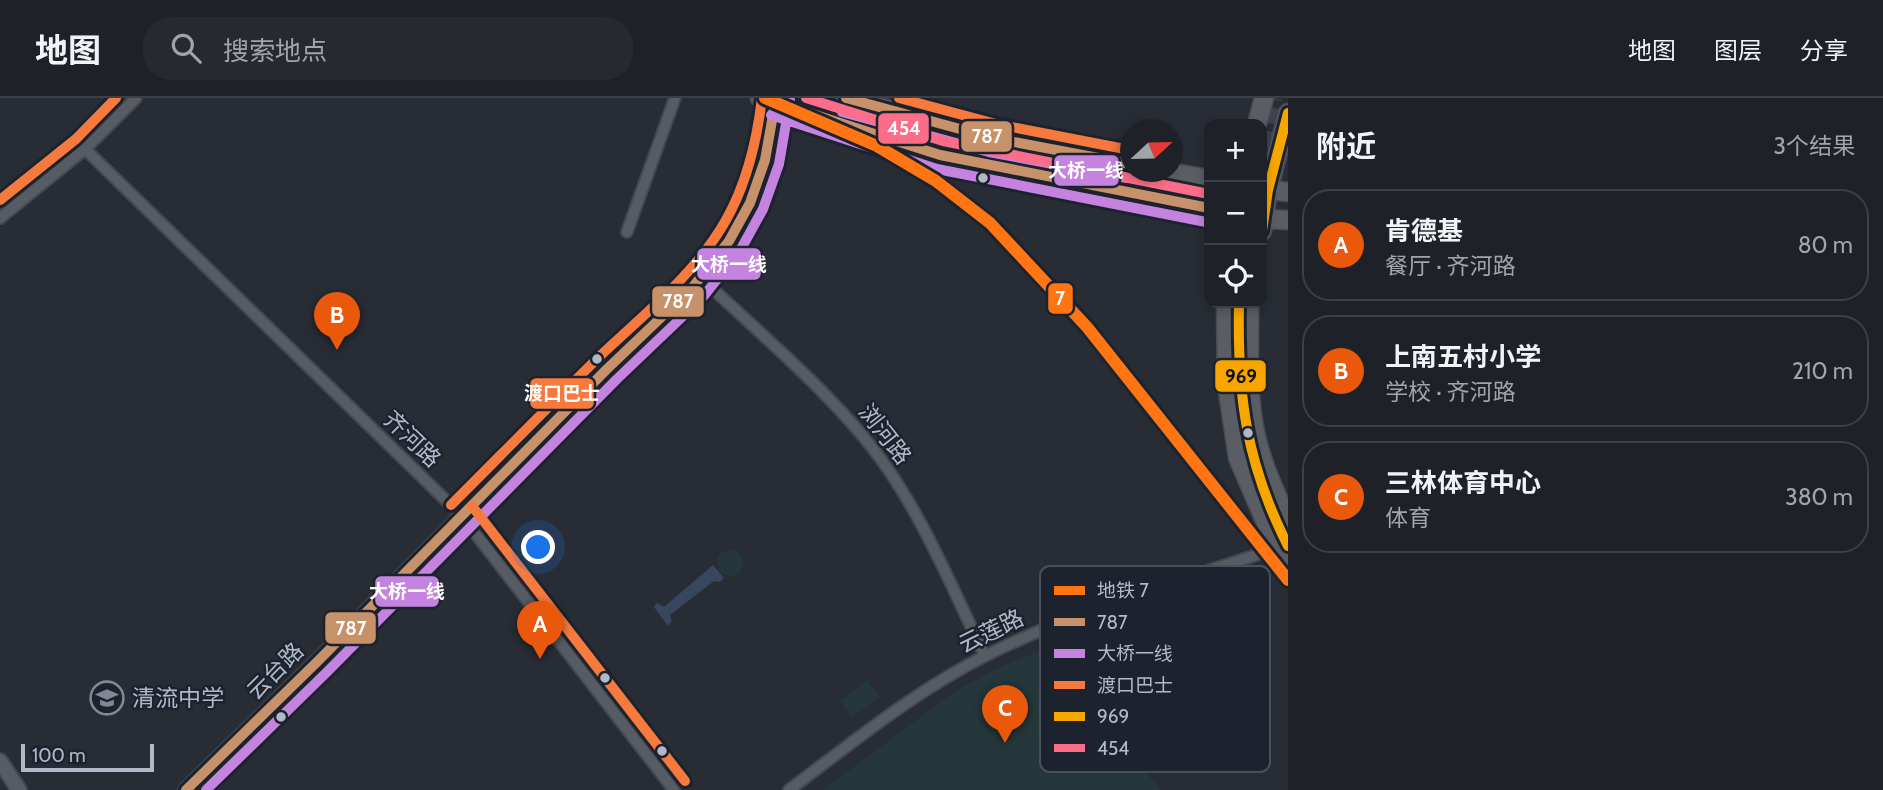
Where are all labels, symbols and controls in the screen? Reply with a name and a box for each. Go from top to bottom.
search box [143,17,633,80]
icon: search [167,29,205,67]
text: 地图 [35,30,101,70]
text: 搜索地点 [223,35,327,67]
text: 地图 [1628,36,1676,65]
text: 图层 [1714,36,1762,65]
text: 分享 [1800,36,1848,65]
line badge: 454 [877,112,930,145]
text: 454 [887,117,921,140]
north arrow [1120,119,1183,182]
map controls [1204,119,1267,308]
button: + [1204,119,1267,182]
line badge: 787 [960,120,1013,153]
text: 787 [972,125,1003,148]
text: 附近 [1316,128,1376,165]
text: 3个结果 [1774,132,1855,160]
line badge: 大桥一线 [1053,154,1120,187]
text: 大桥一线 [1048,159,1124,182]
unlabelled marker [976,171,990,185]
button: − [1204,182,1267,245]
text: 肯德基 [1385,215,1463,247]
text: A [1334,231,1348,259]
text: 80 m [1798,231,1853,259]
button: locate [1204,245,1267,308]
line badge: 大桥一线 [696,247,762,281]
text: 餐厅 · 齐河路 [1385,252,1516,280]
text: 大桥一线 [691,253,767,276]
line badge: 7 [1047,282,1074,315]
line badge: 787 [651,285,705,318]
text: 7 [1055,287,1065,310]
text: 787 [663,290,694,313]
pin: B [314,292,360,350]
text: 上南五村小学 [1385,341,1541,373]
unlabelled marker [590,352,604,366]
text: B [1334,357,1348,385]
text: 210 m [1792,357,1853,385]
line badge: 969 [1214,359,1267,393]
text: 969 [1225,365,1257,388]
line badge: 渡口巴士 [529,377,595,410]
text: 学校 · 齐河路 [1385,378,1516,406]
text: 渡口巴士 [524,382,600,405]
street label: 浏河路 [853,398,917,470]
street label: 齐河路 [377,405,447,473]
unlabelled marker [1241,426,1255,440]
text: 三林体育中心 [1385,467,1541,499]
text: C [1334,483,1348,511]
text: 380 m [1785,483,1853,511]
text: 体育 [1385,504,1431,532]
your location [521,530,555,564]
legend [1040,566,1270,772]
line badge: 大桥一线 [374,575,440,608]
text: 地铁 7 [1097,579,1149,602]
text: 大桥一线 [369,580,445,603]
pin: A [517,601,563,659]
street label: 云莲路 [954,603,1028,659]
line badge: 787 [324,611,377,645]
text: 787 [1097,611,1128,634]
text: 787 [336,617,367,640]
street label: 云台路 [241,637,309,705]
text: 大桥一线 [1097,642,1173,665]
unlabelled marker [598,671,612,685]
text: 渡口巴士 [1097,674,1173,697]
school or university icon: 清流中学 [88,679,126,717]
place label: 清流中学 [132,684,224,712]
pin: C [982,685,1028,743]
text: 969 [1097,705,1129,728]
unlabelled marker [274,710,288,724]
text: 454 [1097,737,1129,760]
scale bar [21,741,154,773]
text: 100 m [32,744,86,767]
unlabelled marker [655,744,669,758]

